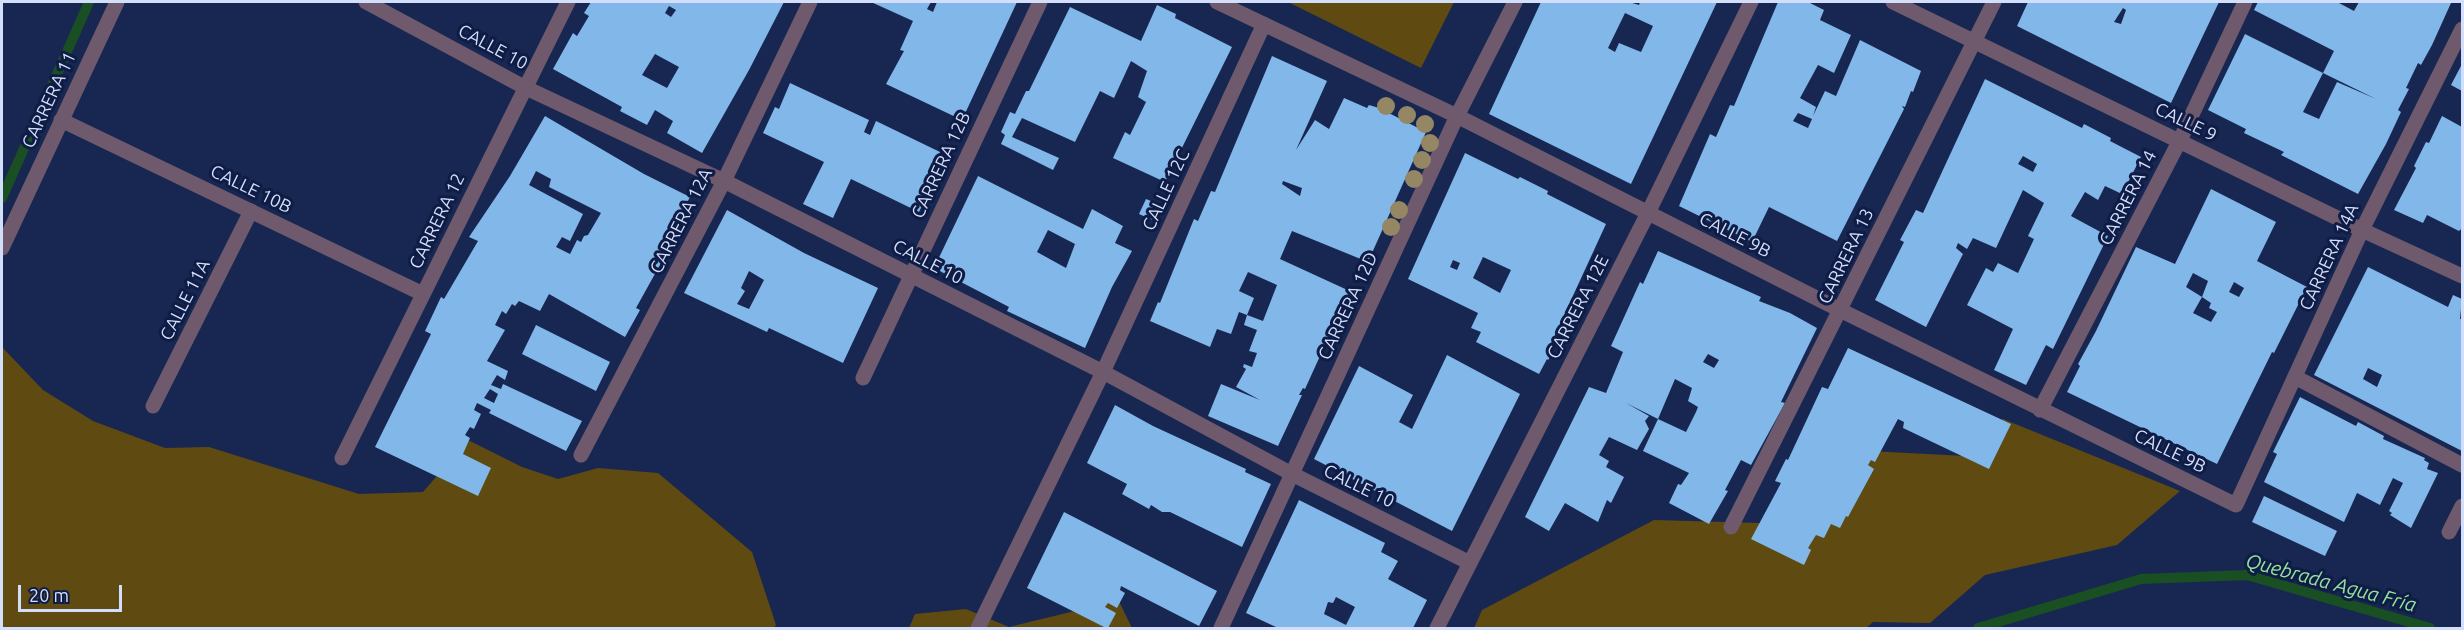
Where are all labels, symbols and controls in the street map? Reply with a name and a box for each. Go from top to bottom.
street label: CALLE 10 [454,20,532,74]
street label: CARRERA 11 [17,49,81,151]
street label: CALLE 9 [2152,98,2220,146]
street label: CARRERA 12B [907,108,975,222]
street label: CALLE 12C [1138,146,1194,234]
street label: CARRERA 14 [2095,147,2161,249]
street label: CALLE 10B [207,160,295,218]
street label: CARRERA 12A [645,165,717,277]
street label: CARRERA 12 [405,170,469,272]
street label: CARRERA 14A [2295,200,2363,314]
street label: CARRERA 13 [1814,205,1878,307]
street label: CALLE 9B [1696,208,1774,262]
street label: CALLE 10 [889,235,967,289]
street label: CARRERA 12D [1314,249,1382,363]
street label: CARRERA 12E [1543,251,1613,363]
street label: CALLE 11A [155,256,215,344]
street label: CALLE 9B [2131,424,2209,478]
street label: CALLE 10 [1320,460,1398,512]
water label: Quebrada Agua Fría [2243,549,2419,617]
scale bar [21,573,124,611]
text: 20 m [29,585,69,605]

